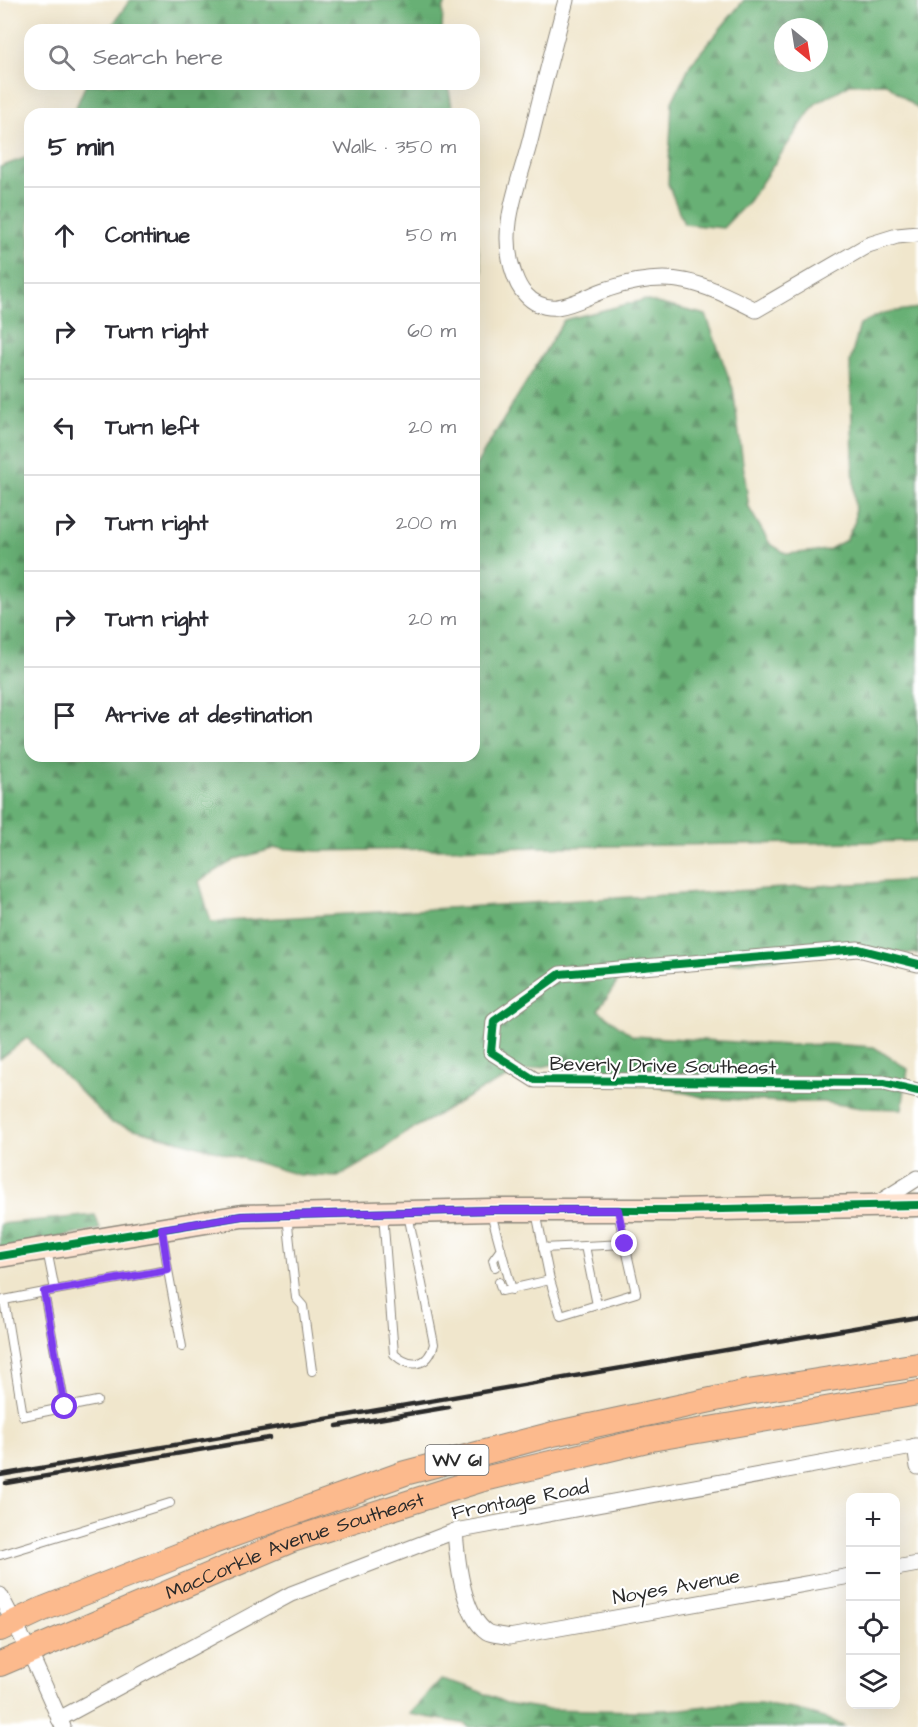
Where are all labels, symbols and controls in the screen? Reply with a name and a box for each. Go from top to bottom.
north arrow [774,18,828,72]
search box [24,24,480,90]
icon: search [45,41,78,74]
text: Search here [93,42,223,73]
text: 5 min [48,129,114,165]
text: Walk · 350 m [332,133,456,161]
icon: ahead [48,219,81,252]
text: Continue [105,220,190,251]
text: 50 m [406,221,456,249]
icon: right [48,315,81,348]
text: Turn right [105,316,208,347]
text: 60 m [407,317,456,345]
icon: left [48,411,81,444]
text: Turn left [105,412,199,443]
text: 20 m [408,413,456,441]
icon: right [48,507,81,540]
text: Turn right [105,508,208,539]
text: 200 m [396,509,456,537]
icon: right [48,603,81,636]
text: Turn right [105,604,208,635]
text: 20 m [408,605,456,633]
icon: arrive [48,699,81,732]
text: Arrive at destination [105,700,312,731]
street label: Beverly Drive Southeast [549,1050,777,1083]
route end [611,1230,637,1256]
route start [51,1393,77,1419]
road number: WV 61 [426,1445,488,1475]
street label: Frontage Road [449,1473,592,1528]
street label: MacCorkle Avenue Southeast [161,1486,428,1607]
map controls [846,1493,900,1709]
button: + [846,1493,900,1547]
button: − [846,1547,900,1601]
street label: Noyes Avenue [610,1562,742,1613]
button: locate [846,1601,900,1655]
button: layers [846,1655,900,1709]

